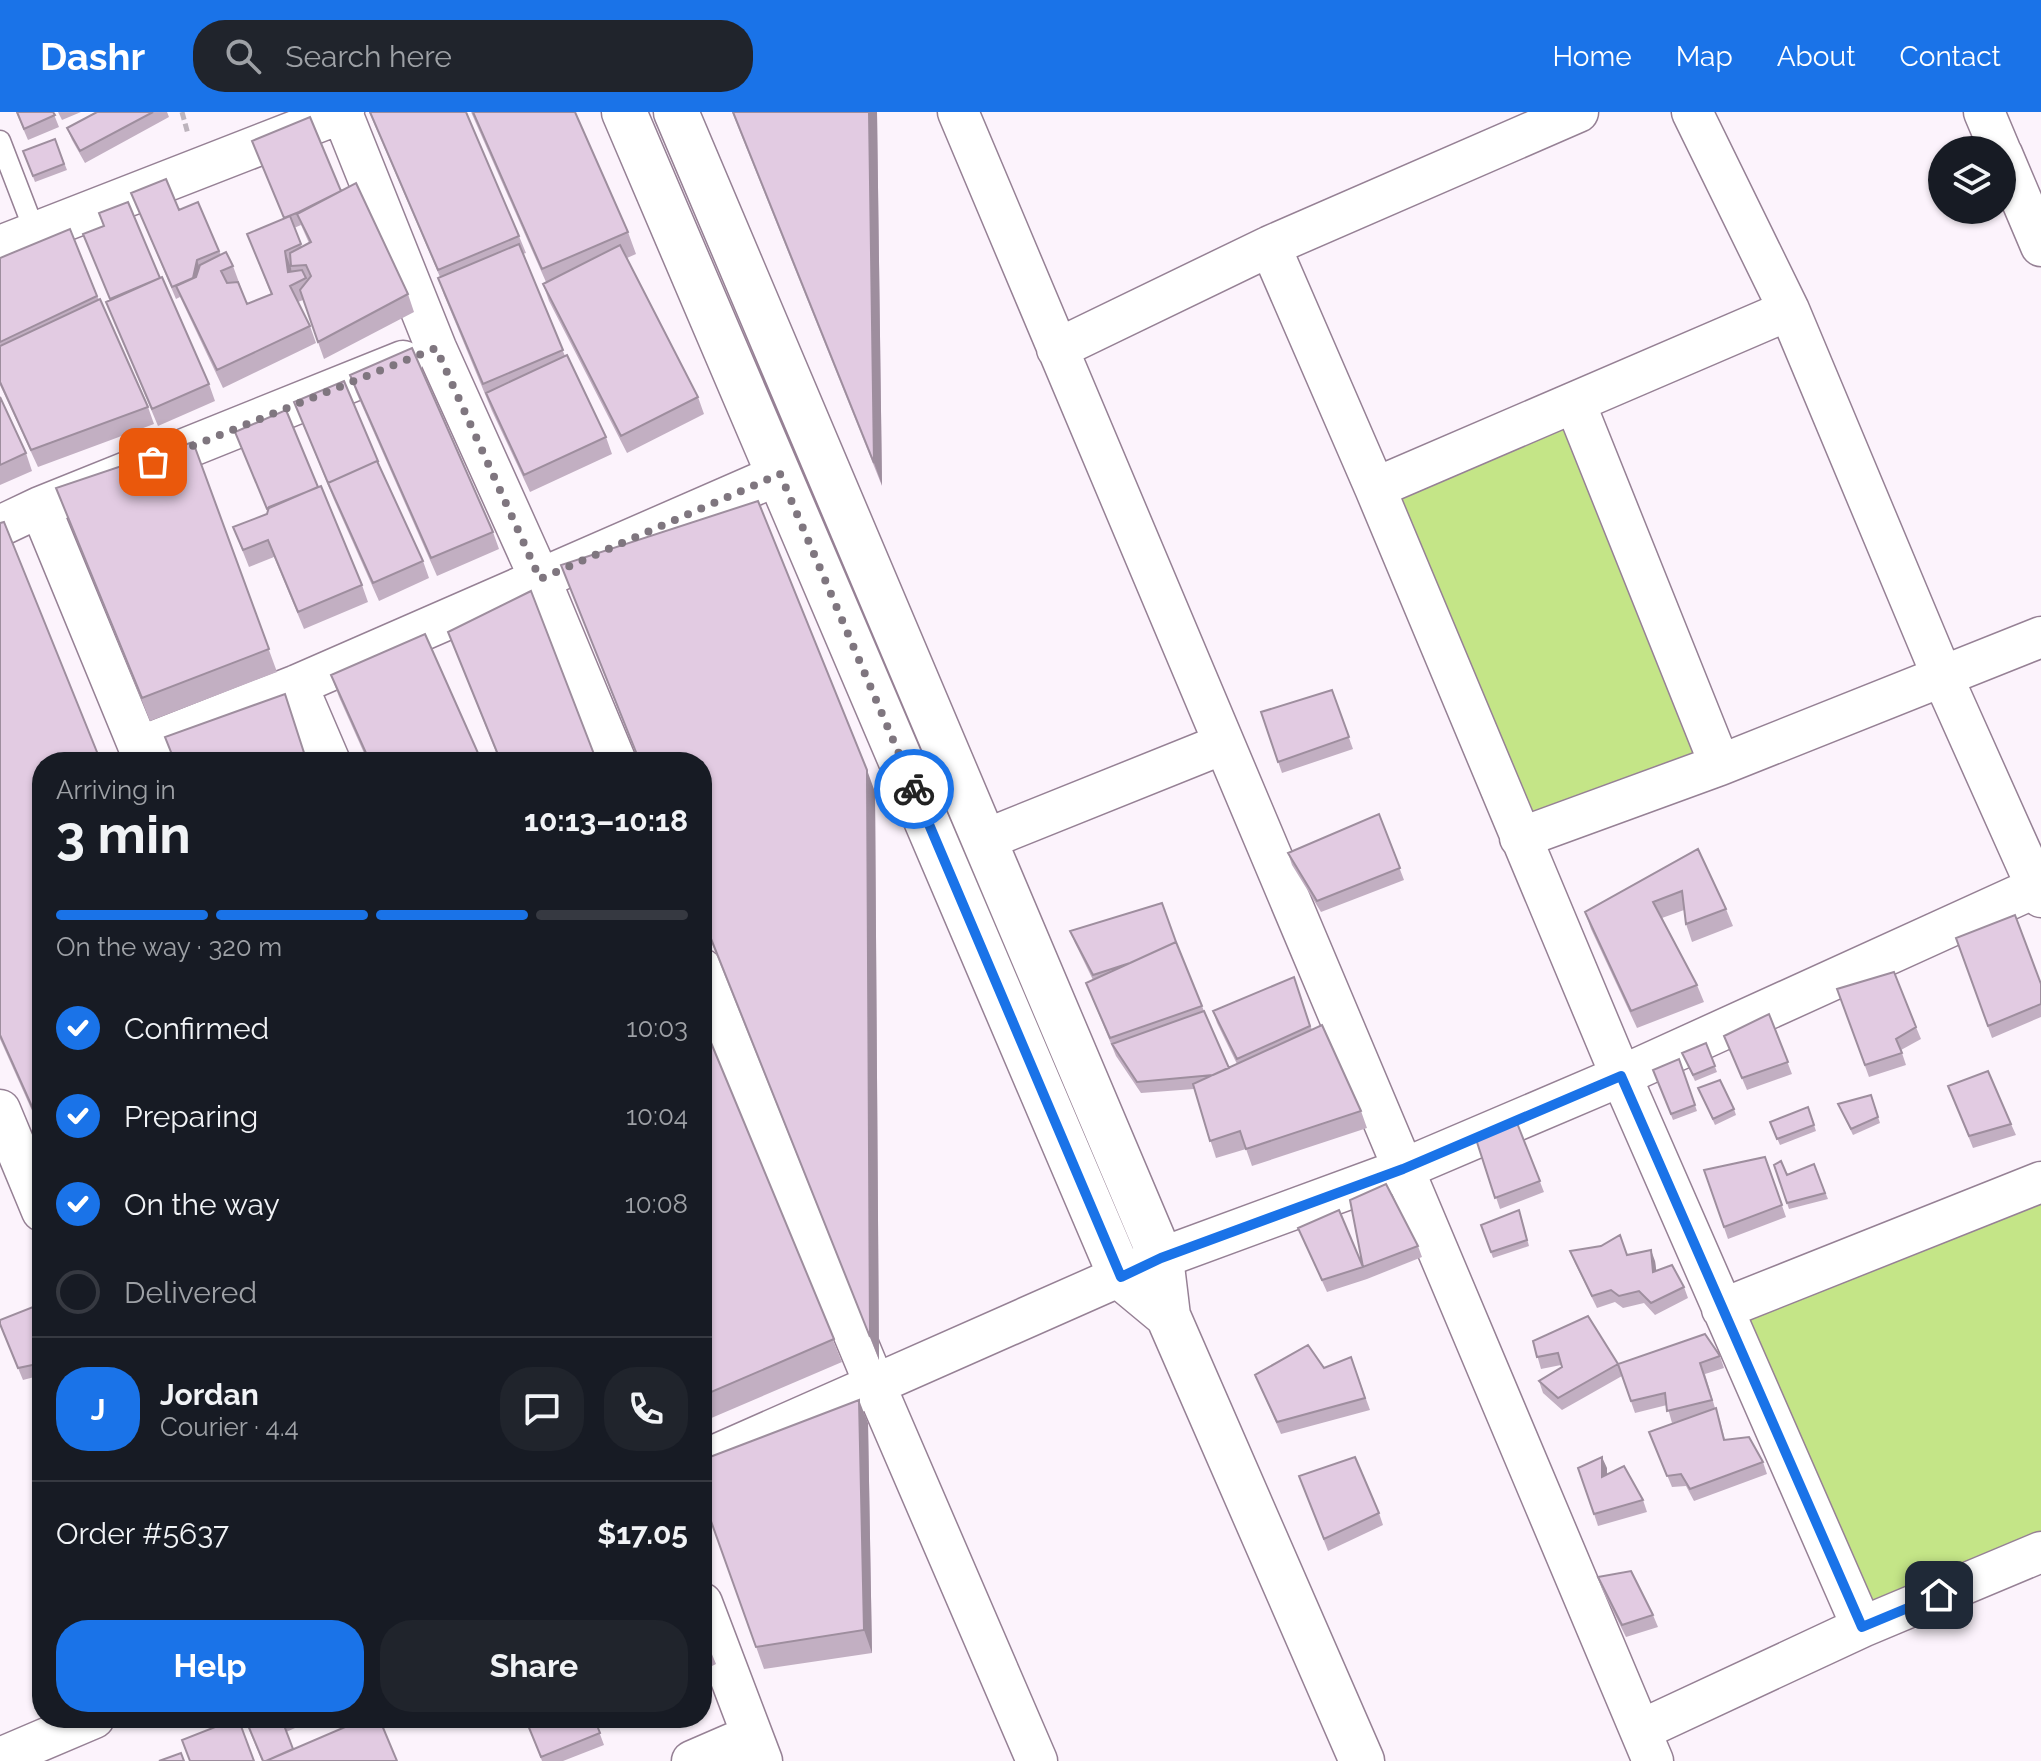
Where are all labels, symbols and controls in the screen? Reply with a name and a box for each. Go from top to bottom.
search box [193,20,753,92]
text: Dashr [40,34,145,79]
icon: search [221,34,265,78]
text: Search here [285,39,452,74]
text: Home [1552,40,1632,73]
text: Map [1676,40,1733,73]
text: About [1777,40,1856,73]
text: Contact [1900,40,2001,73]
map controls [1928,136,2016,224]
button: layers [1928,136,2016,224]
pin [119,428,187,496]
icon: bag [131,440,175,484]
courier [874,749,954,829]
icon: bike [892,767,936,811]
text: Arriving in [56,775,176,805]
text: 10:13–10:18 [524,803,688,838]
text: 3 min [56,804,191,865]
text: On the way · 320 m [56,932,282,962]
icon: check [56,1006,100,1050]
text: Confirmed [124,1011,269,1046]
text: 10:03 [626,1013,688,1043]
icon: check [56,1094,100,1138]
text: Preparing [124,1099,258,1134]
text: 10:04 [626,1101,688,1131]
icon: check [56,1182,100,1226]
text: On the way [124,1187,280,1222]
text: 10:08 [625,1189,688,1219]
text: Delivered [124,1275,257,1310]
button: chat [500,1367,584,1451]
button: phone [604,1367,688,1451]
text: Jordan [160,1377,259,1412]
text: J [91,1392,105,1427]
text: Courier · 4.4 [160,1412,299,1442]
text: Order #5637 [56,1516,229,1551]
text: $17.05 [597,1516,688,1551]
pin [1905,1561,1973,1629]
icon: home [1917,1573,1961,1617]
button: Help [56,1620,364,1712]
button: Share [380,1620,688,1712]

